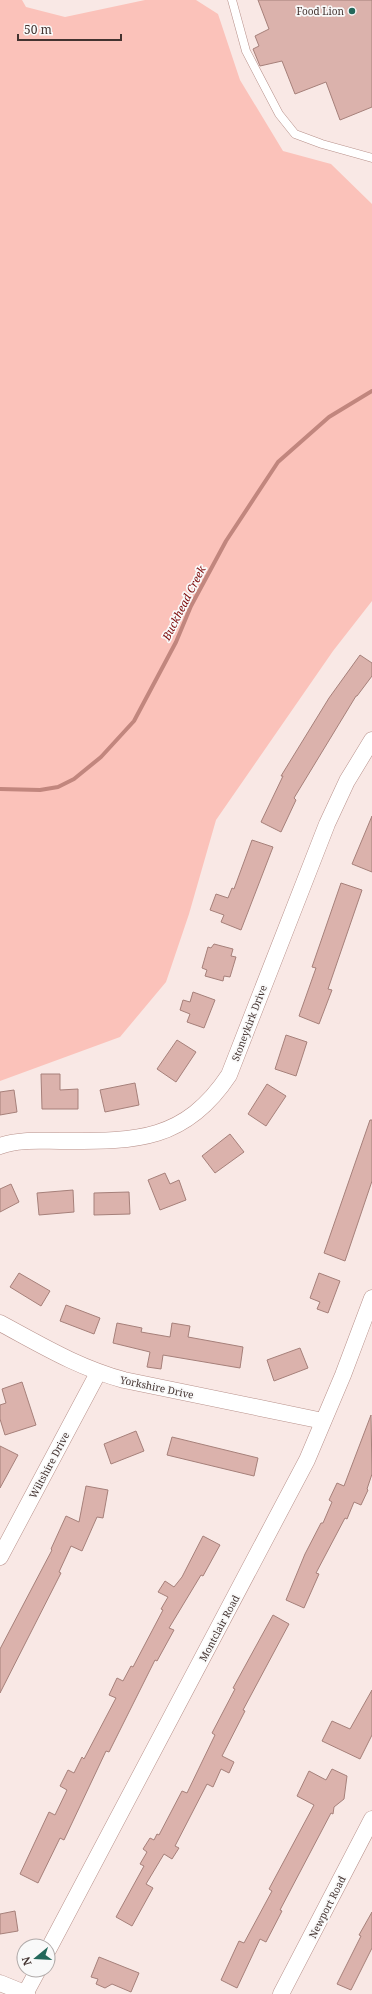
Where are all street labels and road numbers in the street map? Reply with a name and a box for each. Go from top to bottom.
street label: Stoneykirk Drive [228,983,270,1063]
street label: Yorkshire Drive [118,1372,195,1402]
street label: Wiltshire Drive [26,1429,72,1501]
street label: Montclair Road [196,1592,242,1664]
street label: Newport Road [305,1873,349,1941]

